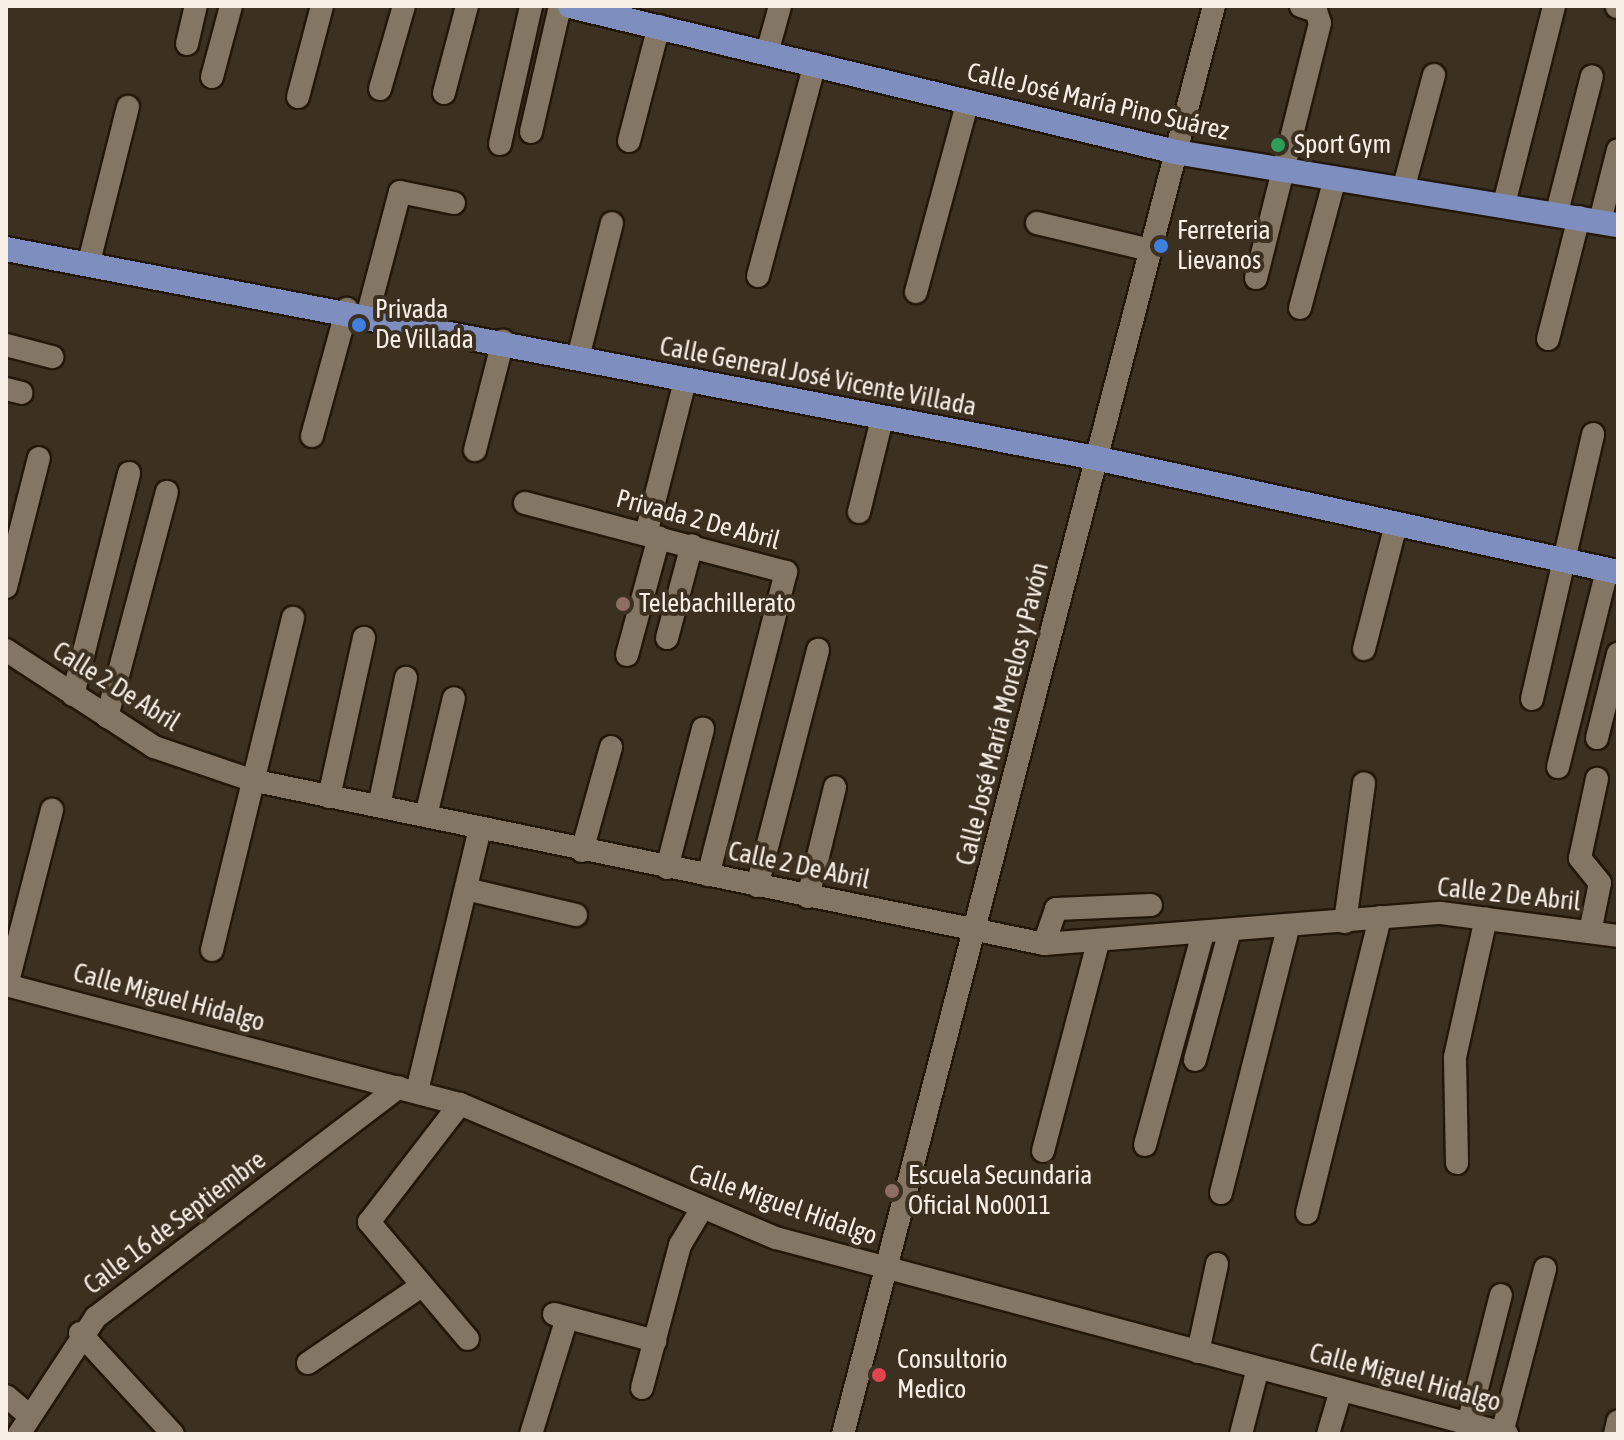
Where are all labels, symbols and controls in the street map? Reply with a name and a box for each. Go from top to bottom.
street label: Calle José María Pino Suárez [964,57,1232,147]
place label: Sport Gym [1294,129,1391,161]
marker: Sport Gym [1269,136,1287,154]
place label: Ferreteria Lievanos [1177,215,1271,276]
marker: Ferreteria Lievanos [1152,237,1170,255]
place label: Privada De Villada [375,294,474,356]
marker: Privada De Villada [350,316,368,334]
street label: Calle General José Vicente Villada [657,331,979,423]
street label: Privada 2 De Abril [613,483,783,557]
street label: Calle José María Morelos y Pavón [950,559,1056,869]
place label: Telebachillerato [639,588,796,620]
marker: Telebachillerato [614,595,632,613]
street label: Calle 2 De Abril [47,636,185,738]
street label: Calle 2 De Abril [725,836,873,896]
street label: Calle 2 De Abril [1436,872,1582,918]
street label: Calle Miguel Hidalgo [70,957,268,1039]
street label: Calle 16 de Septiembre [78,1145,272,1301]
street label: Calle Miguel Hidalgo [685,1158,881,1252]
place label: Escuela Secundaria Oficial No0011 [908,1160,1092,1222]
marker: Escuela Secundaria Oficial No0011 [883,1182,901,1200]
street label: Calle Miguel Hidalgo [1306,1337,1504,1419]
place label: Consultorio Medico [897,1344,1007,1406]
marker: Consultorio Medico [868,1364,890,1386]

